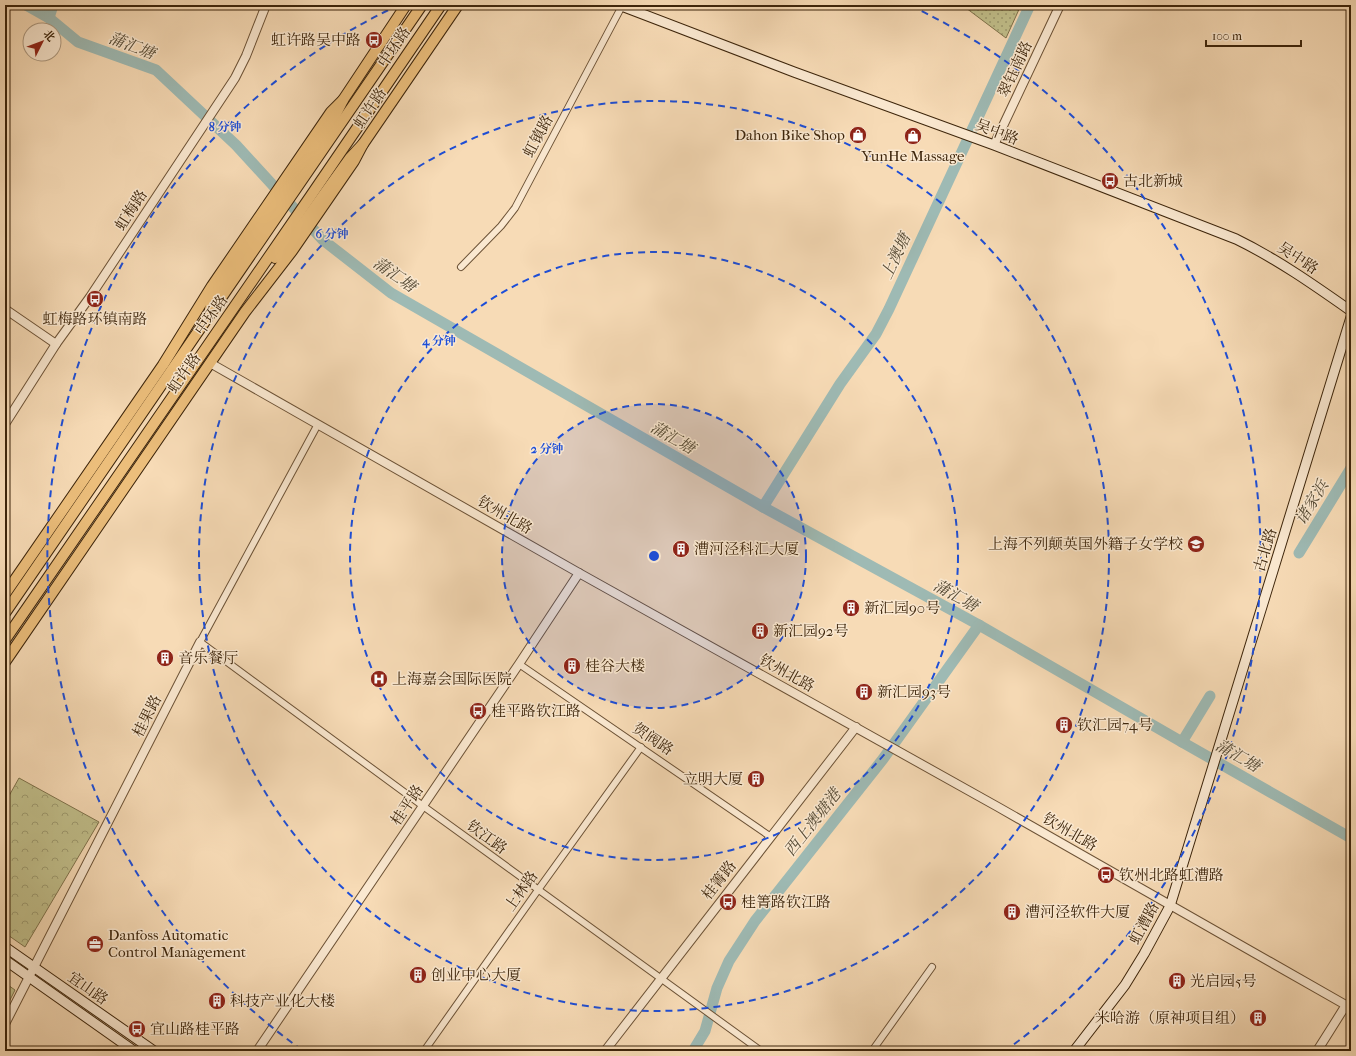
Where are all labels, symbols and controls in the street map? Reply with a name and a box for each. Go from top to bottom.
north arrow [22,22,62,62]
scale bar [1206,22,1301,48]
street label: 中环路 [374,23,414,71]
text: 北 [41,27,58,44]
water label: 蒲汇塘 [106,28,160,64]
text: 100 m [1212,29,1242,43]
bus stop icon: 虹许路吴中路 [364,30,384,50]
place label: 虹许路吴中路 [271,31,361,49]
street label: 翠钰南路 [994,38,1036,100]
street label: 虹许路 [350,84,390,132]
street label: 虹镇路 [519,112,557,160]
street label: 吴中路 [973,116,1021,148]
text: 8 分钟 [209,120,241,134]
shop icon: Dahon Bike Shop [848,125,868,145]
place label: Dahon Bike Shop [735,126,845,144]
shop icon: YunHe Massage [903,126,923,146]
place label: YunHe Massage [861,147,965,165]
bus stop icon: 古北新城 [1100,171,1120,191]
place label: 古北新城 [1123,172,1183,190]
street label: 虹梅路 [111,186,151,234]
text: 6 分钟 [315,227,349,241]
water label: 上澳塘 [877,228,915,282]
street label: 吴中路 [1274,238,1322,278]
water label: 蒲汇塘 [370,253,422,298]
bus stop icon: 虹梅路环镇南路 [85,289,105,309]
street label: 中环路 [191,291,231,339]
place label: 虹梅路环镇南路 [42,310,148,328]
text: 4 分钟 [421,334,456,349]
street label: 虹许路 [164,349,204,397]
water label: 蒲汇塘 [647,417,701,459]
text: 2 分钟 [531,442,563,456]
water label: 诸家浜 [1291,475,1333,528]
street label: 钦州北路 [475,492,535,538]
street label: 古北路 [1250,526,1280,574]
school or university icon: 上海不列颠英国外籍子女学校 [1186,534,1206,554]
place label: 上海不列颠英国外籍子女学校 [988,535,1183,553]
building icon: 漕河泾科汇大厦 [671,539,691,559]
place label: 漕河泾科汇大厦 [694,540,799,558]
centre of rings [647,549,661,563]
water label: 蒲汇塘 [930,575,984,617]
building icon: 新汇园90号 [841,598,861,618]
place label: 新汇园90号 [864,599,940,617]
building icon: 新汇园92号 [750,621,770,641]
place label: 新汇园92号 [773,622,849,640]
building icon: 音乐餐厅 [155,648,175,668]
place label: 音乐餐厅 [178,649,238,667]
street label: 钦州北路 [756,651,818,695]
building icon: 桂谷大楼 [562,656,582,676]
place label: 桂谷大楼 [585,657,645,675]
hospital icon: 上海嘉会国际医院 [369,669,389,689]
place label: 上海嘉会国际医院 [392,670,512,688]
building icon: 新汇园93号 [854,682,874,702]
place label: 新汇园93号 [877,683,951,701]
street label: 桂果路 [129,692,165,740]
bus stop icon: 桂平路钦江路 [468,701,488,721]
place label: 桂平路钦江路 [491,702,581,720]
building icon: 钦汇园74号 [1054,715,1074,735]
place label: 钦汇园74号 [1077,716,1153,734]
street label: 贺阀路 [629,719,677,759]
water label: 蒲汇塘 [1212,735,1266,777]
building icon: 立明大厦 [746,769,766,789]
place label: 立明大厦 [683,770,743,788]
street label: 桂平路 [387,781,427,829]
water label: 西上澳塘港 [780,783,846,860]
street label: 钦州北路 [1040,809,1100,855]
street label: 钦江路 [464,816,510,858]
street label: 桂箐路 [698,857,740,903]
bus stop icon: 钦州北路虹漕路 [1096,865,1116,885]
place label: 钦州北路虹漕路 [1119,866,1224,884]
street label: 上林路 [501,867,541,915]
bus stop icon: 桂箐路钦江路 [718,892,738,912]
place label: 桂箐路钦江路 [741,893,831,911]
street label: 虹漕路 [1125,899,1163,947]
building icon: 漕河泾软件大厦 [1002,902,1022,922]
place label: 漕河泾软件大厦 [1025,903,1130,921]
place label: Danfoss Automatic Control Management [108,926,247,961]
office icon: Danfoss Automatic Control Management [85,934,105,954]
building icon: 创业中心大厦 [408,965,428,985]
place label: 创业中心大厦 [431,966,521,984]
street label: 宜山路 [64,968,112,1008]
building icon: 光启园5号 [1167,971,1187,991]
place label: 光启园5号 [1190,972,1256,990]
building icon: 科技产业化大楼 [207,991,227,1011]
place label: 科技产业化大楼 [230,992,335,1010]
building icon: 米哈游（原神项目组） [1248,1008,1268,1028]
place label: 米哈游（原神项目组） [1095,1009,1245,1027]
bus stop icon: 宜山路桂平路 [127,1019,147,1039]
place label: 宜山路桂平路 [150,1020,240,1038]

